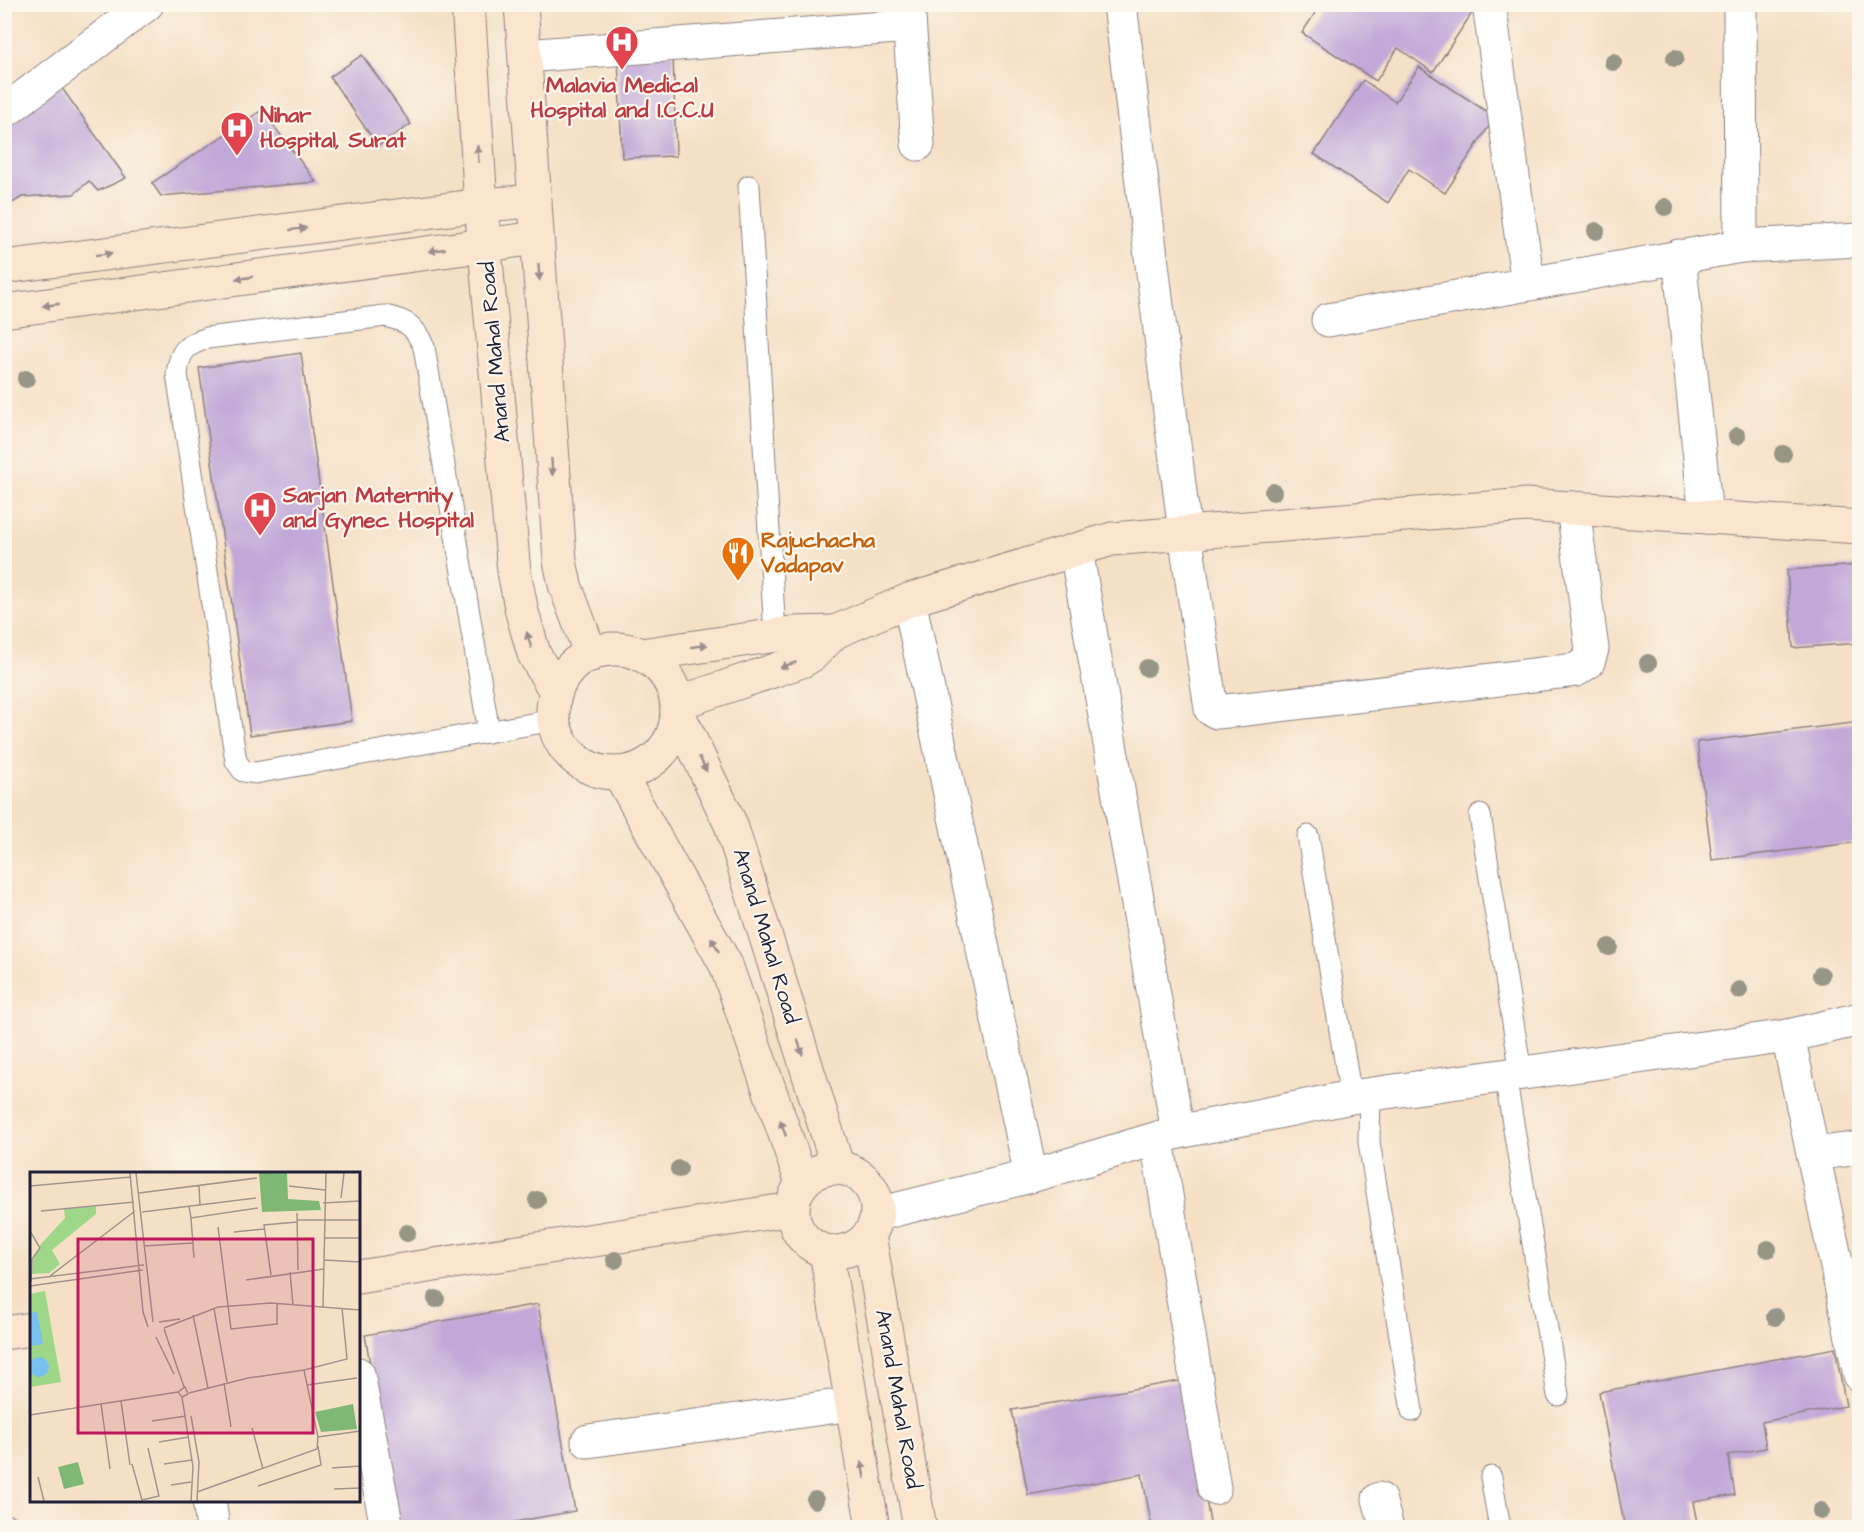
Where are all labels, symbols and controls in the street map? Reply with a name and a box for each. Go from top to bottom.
hospital icon: Malavia Medical Hospital and I.C.C.U [604,24,640,71]
place label: Malavia Medical Hospital and I.C.C.U [530,70,714,126]
place label: Nihar Hospital, Surat [260,100,407,156]
hospital icon: Nihar Hospital, Surat [219,110,255,157]
one-way arrow [473,145,483,164]
one-way arrow [288,224,307,233]
one-way arrow [428,246,447,255]
one-way arrow [95,249,114,259]
street label: Anand Mahal Road [472,260,518,444]
one-way arrow [534,263,544,282]
one-way arrow [234,273,253,282]
one-way arrow [41,300,60,309]
one-way arrow [548,457,557,476]
place label: Sarjan Maternity and Gynec Hospital [282,480,475,538]
hospital icon: Sarjan Maternity and Gynec Hospital [242,490,278,537]
place label: Rajuchacha Vadapav [760,525,876,581]
restaurant icon: Rajuchacha Vadapav [720,535,756,582]
one-way arrow [524,631,534,649]
one-way arrow [690,642,709,651]
one-way arrow [779,661,797,671]
one-way arrow [698,755,708,772]
street label: Anand Mahal Road [725,845,807,1027]
one-way arrow [710,937,720,954]
one-way arrow [796,1038,806,1056]
one-way arrow [777,1119,787,1137]
inset map [30,1172,360,1502]
street label: Anand Mahal Road [867,1307,929,1491]
one-way arrow [859,1460,868,1479]

